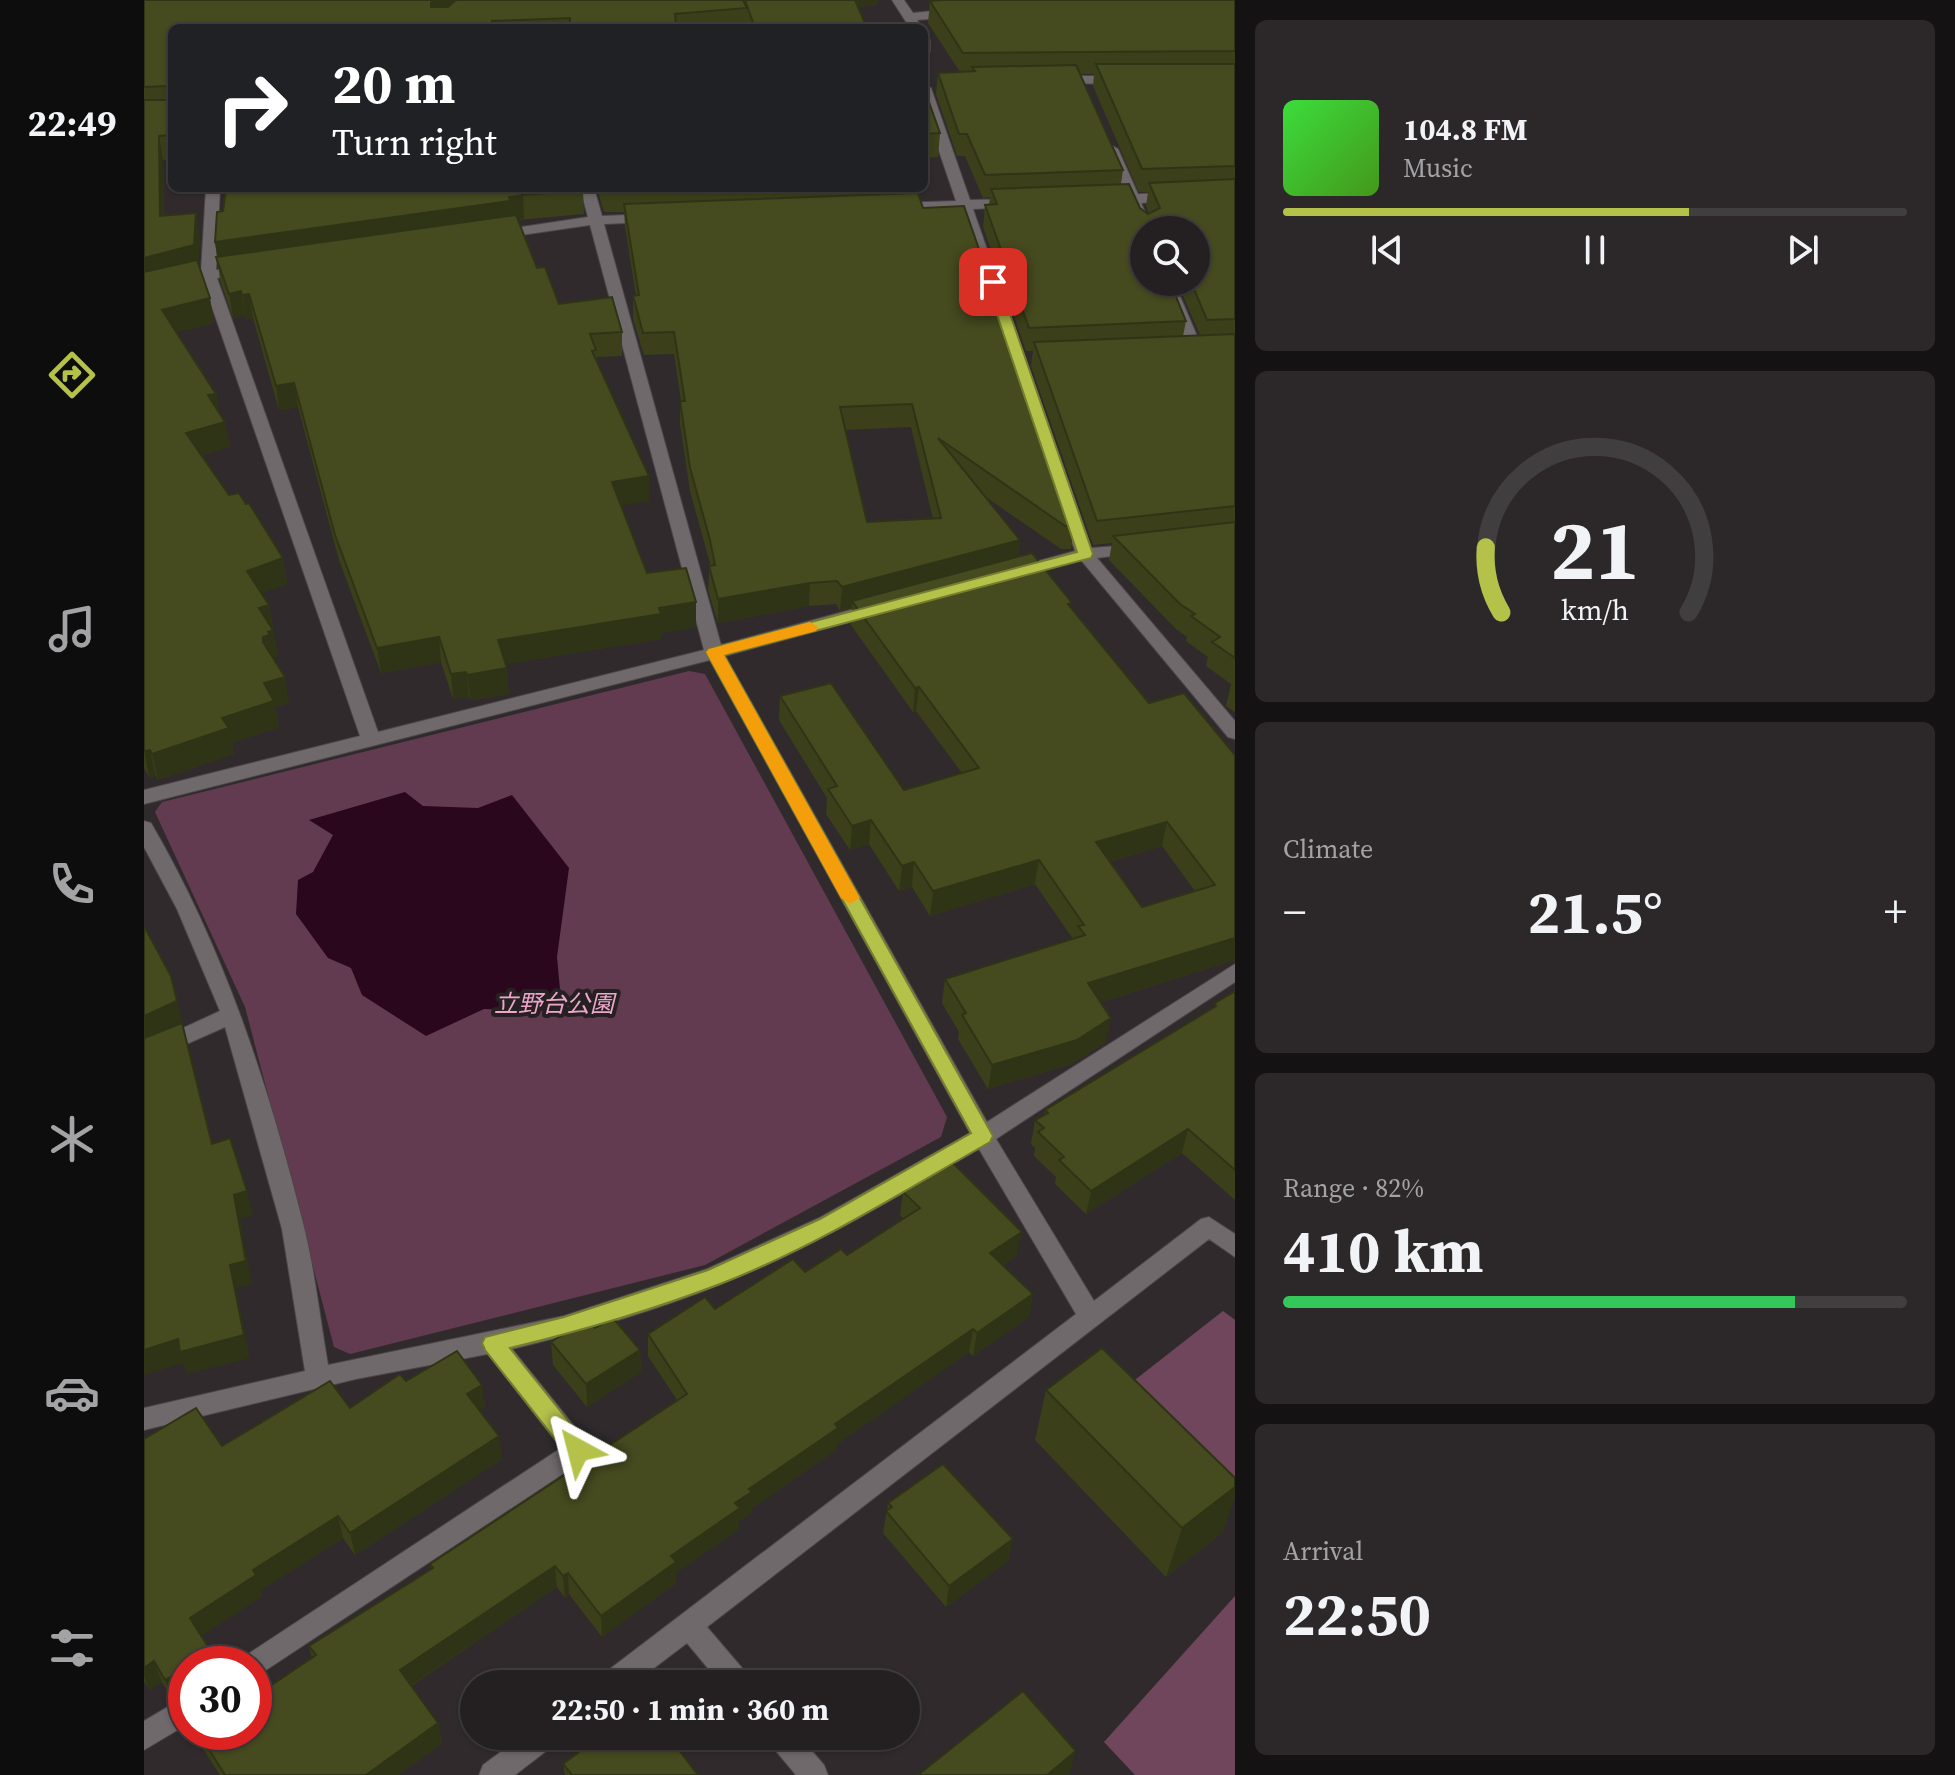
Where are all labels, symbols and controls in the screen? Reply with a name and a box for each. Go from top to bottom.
text: 20 m [332,45,455,122]
icon: right [200,56,304,160]
text: 22:49 [28,99,116,148]
text: 104.8 FM [1403,109,1528,150]
text: Turn right [332,118,497,167]
text: Music [1403,150,1473,186]
map controls [1130,216,1210,296]
button: search [1130,216,1210,296]
icon: previous [1365,228,1409,272]
icon: pause [1573,228,1617,272]
icon: next [1781,228,1825,272]
pin [959,248,1027,316]
icon: arrive [971,260,1015,304]
icon: directions [44,347,100,403]
text: 21 [1550,492,1640,606]
text: km/h [1561,590,1629,630]
icon: music [44,601,100,657]
text: Climate [1283,831,1373,867]
icon: phone [44,856,100,912]
text: 21.5° [1527,871,1663,953]
text: − [1283,881,1306,942]
text: + [1884,881,1907,942]
park label: 立野台公園 [494,987,617,1020]
icon: climate [44,1111,100,1167]
text: Range · 82% [1283,1170,1424,1206]
text: 410 km [1283,1210,1484,1292]
icon: car [44,1365,100,1421]
position arrow [536,1408,620,1492]
text: Arrival [1283,1533,1363,1569]
text: 22:50 [1283,1573,1431,1655]
icon: filters [44,1620,100,1676]
speed limit sign: 30 [168,1646,272,1750]
text: 22:50 · 1 min · 360 m [551,1689,829,1730]

